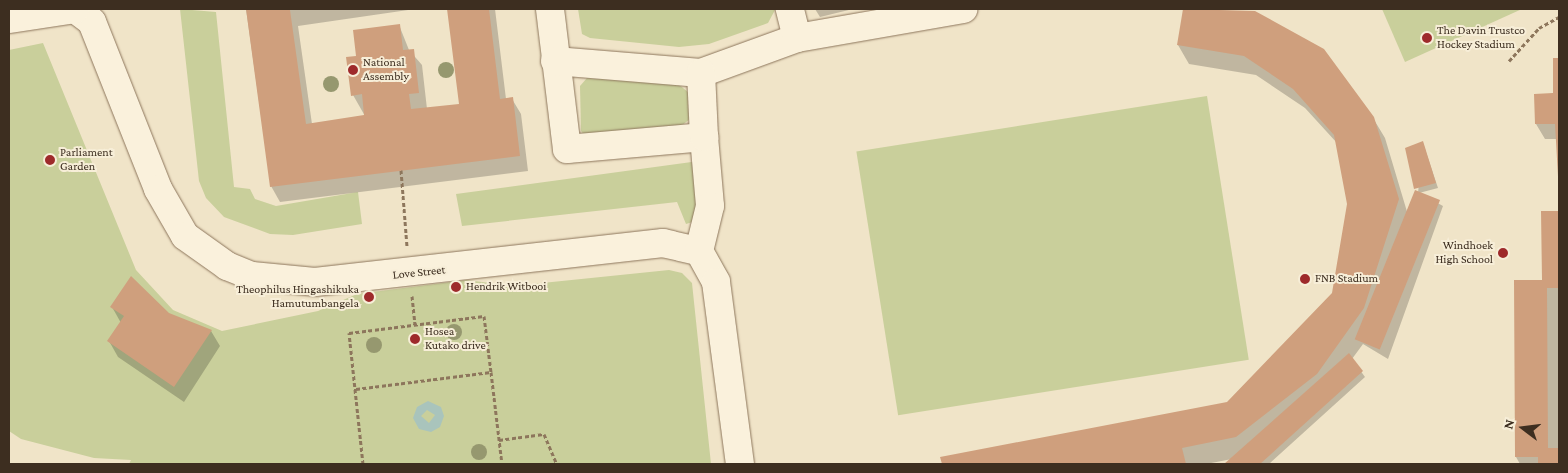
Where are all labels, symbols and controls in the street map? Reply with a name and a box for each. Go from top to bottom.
place label: The Davin Trustco Hockey Stadium [1437,24,1525,52]
marker: The Davin Trustco Hockey Stadium [1421,32,1433,44]
place label: National Assembly [363,56,409,84]
marker: National Assembly [347,64,359,76]
place label: Parliament Garden [60,146,113,174]
marker: Parliament Garden [44,154,56,166]
place label: Windhoek High School [1435,239,1493,267]
marker: Windhoek High School [1497,247,1509,259]
street label: Love Street [392,263,446,283]
place label: FNB Stadium [1315,272,1378,286]
marker: FNB Stadium [1299,273,1311,285]
place label: Hendrik Witbooi [466,280,546,294]
marker: Hendrik Witbooi [450,281,462,293]
place label: Theophilus Hingashikuka Hamutumbangela [236,283,359,311]
marker: Theophilus Hingashikuka Hamutumbangela [363,291,375,303]
place label: Hosea Kutako drive [425,325,486,353]
marker: Hosea Kutako drive [409,333,421,345]
north arrow [1498,403,1548,453]
text: N [1500,417,1517,431]

